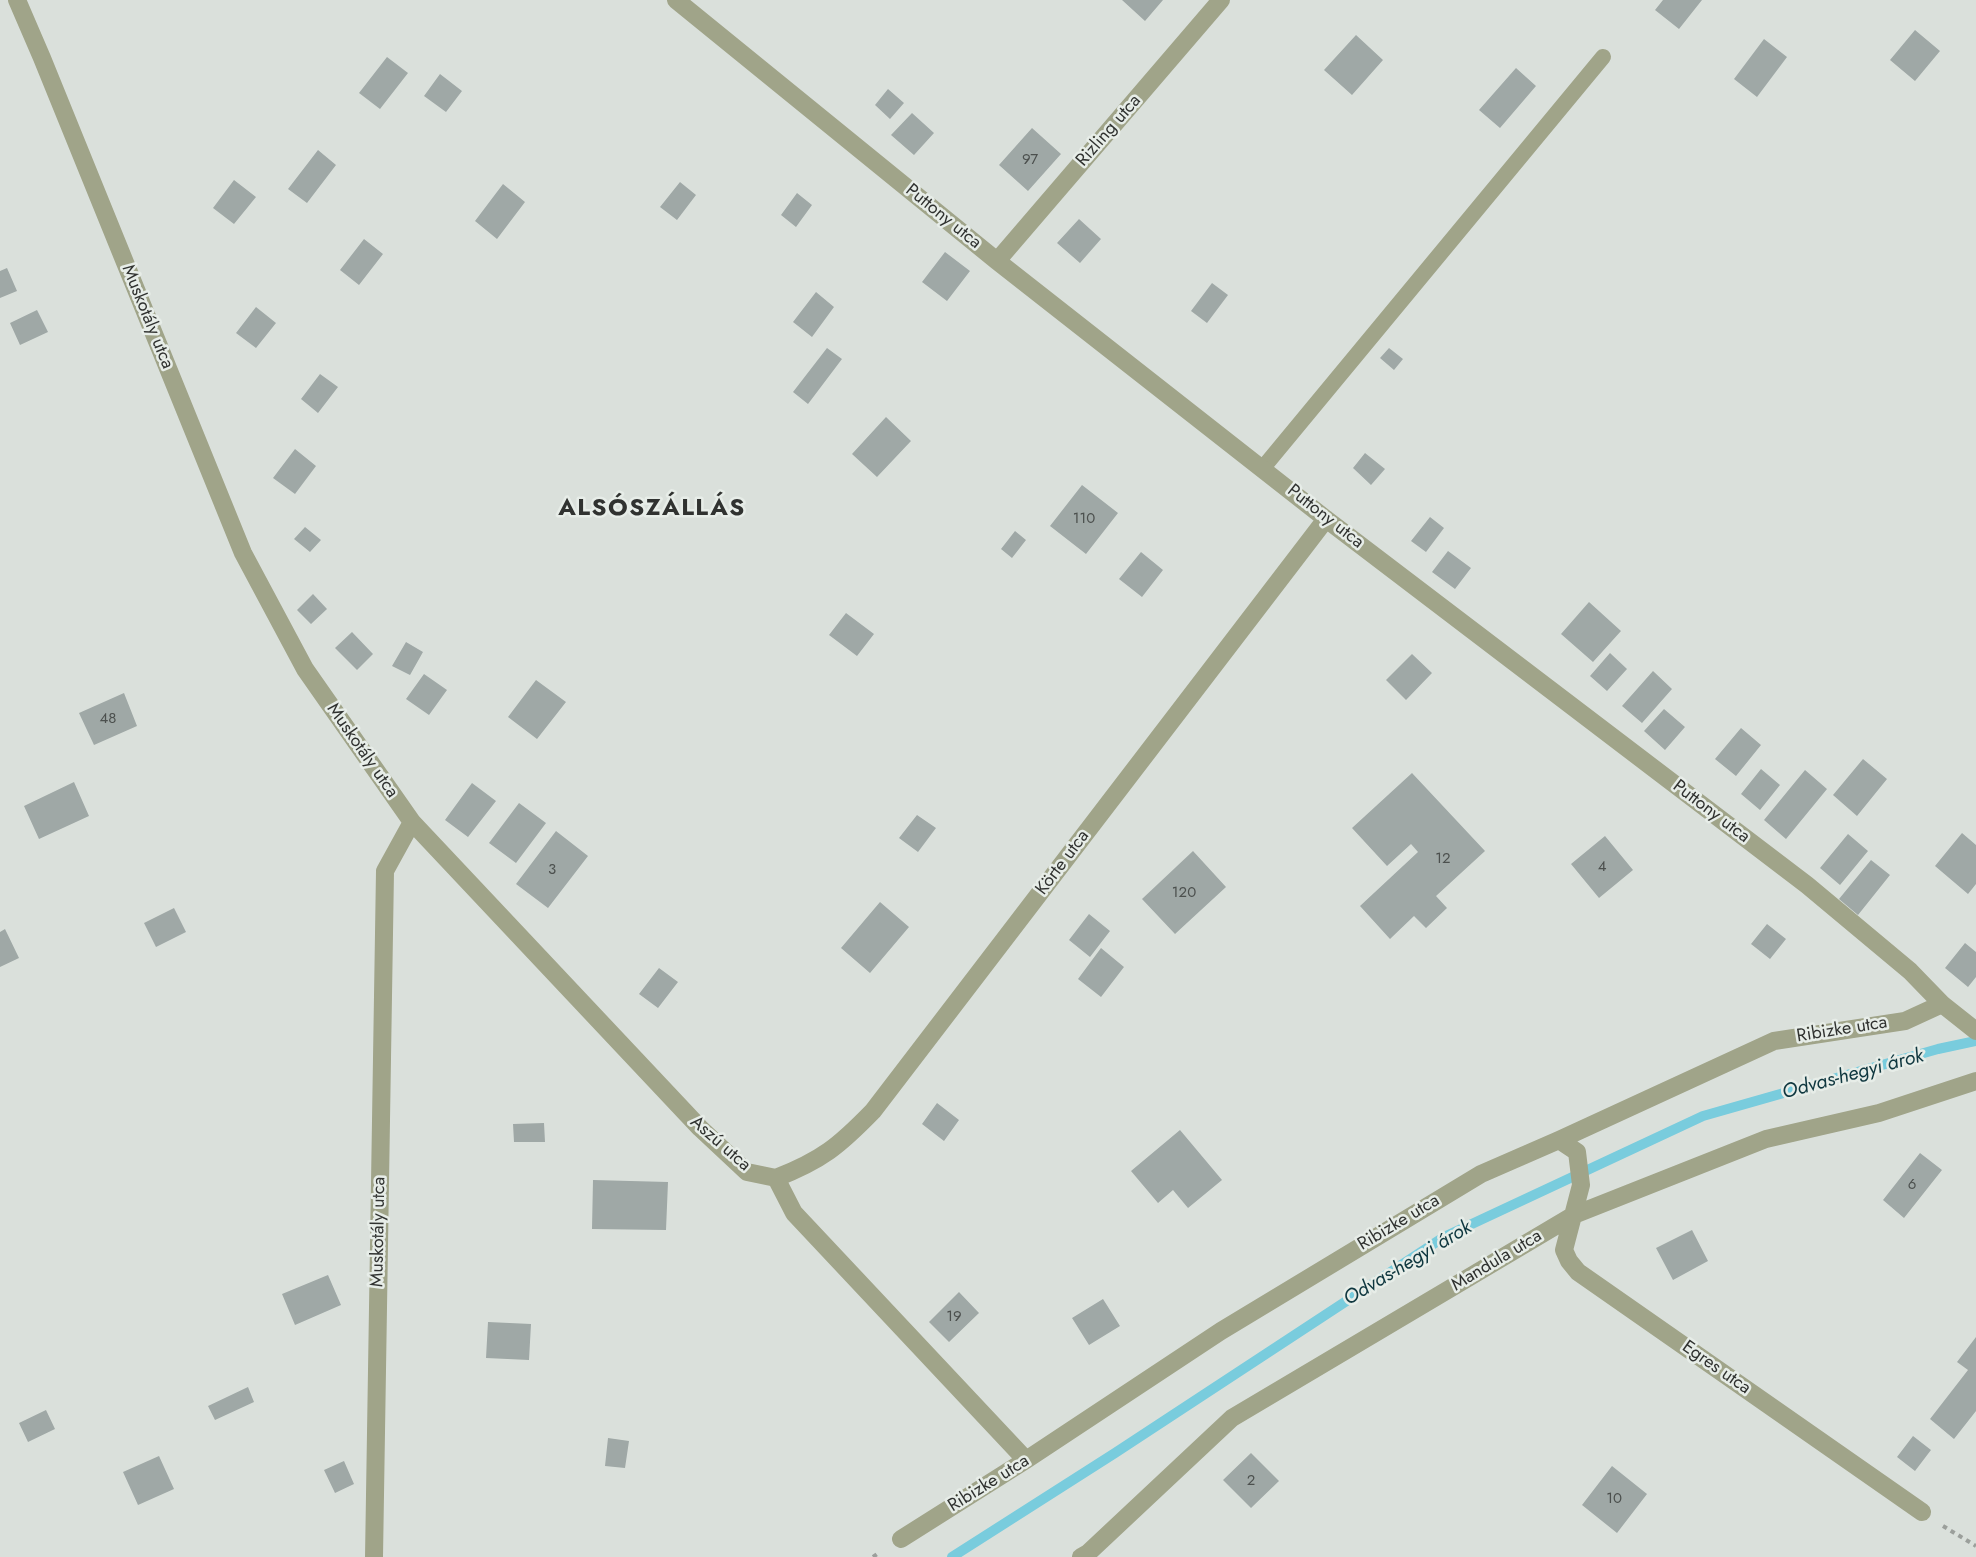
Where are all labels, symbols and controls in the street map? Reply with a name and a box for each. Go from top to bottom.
street label: Rizling utca [1072,91,1146,171]
house number: 97 [1022,151,1038,169]
street label: Puttony utca [901,180,985,254]
street label: Muskotály utca [116,262,178,372]
street label: Puttony utca [1282,480,1368,554]
district label: ALSÓSZÁLLÁS [558,495,746,523]
house number: 110 [1073,510,1095,528]
street label: Muskotály utca [322,700,402,802]
house number: 48 [100,710,116,728]
street label: Puttony utca [1668,776,1754,848]
street label: Körte utca [1032,826,1094,900]
house number: 12 [1435,850,1451,868]
house number: 4 [1598,858,1606,876]
house number: 3 [548,861,556,879]
house number: 120 [1172,884,1196,902]
street label: Ribizke utca [1795,1012,1889,1048]
water label: Odvas-hegyi árok [1780,1045,1926,1105]
street label: Aszú utca [685,1112,755,1176]
house number: 6 [1908,1176,1916,1194]
street label: Muskotály utca [367,1177,391,1287]
street label: Ribizke utca [1354,1190,1444,1256]
water label: Odvas-hegyi árok [1340,1216,1476,1312]
street label: Mandula utca [1448,1226,1546,1296]
house number: 19 [946,1308,962,1326]
street label: Egres utca [1677,1336,1755,1400]
street label: Ribizke utca [945,1451,1033,1517]
house number: 2 [1247,1472,1255,1490]
house number: 10 [1606,1490,1622,1508]

